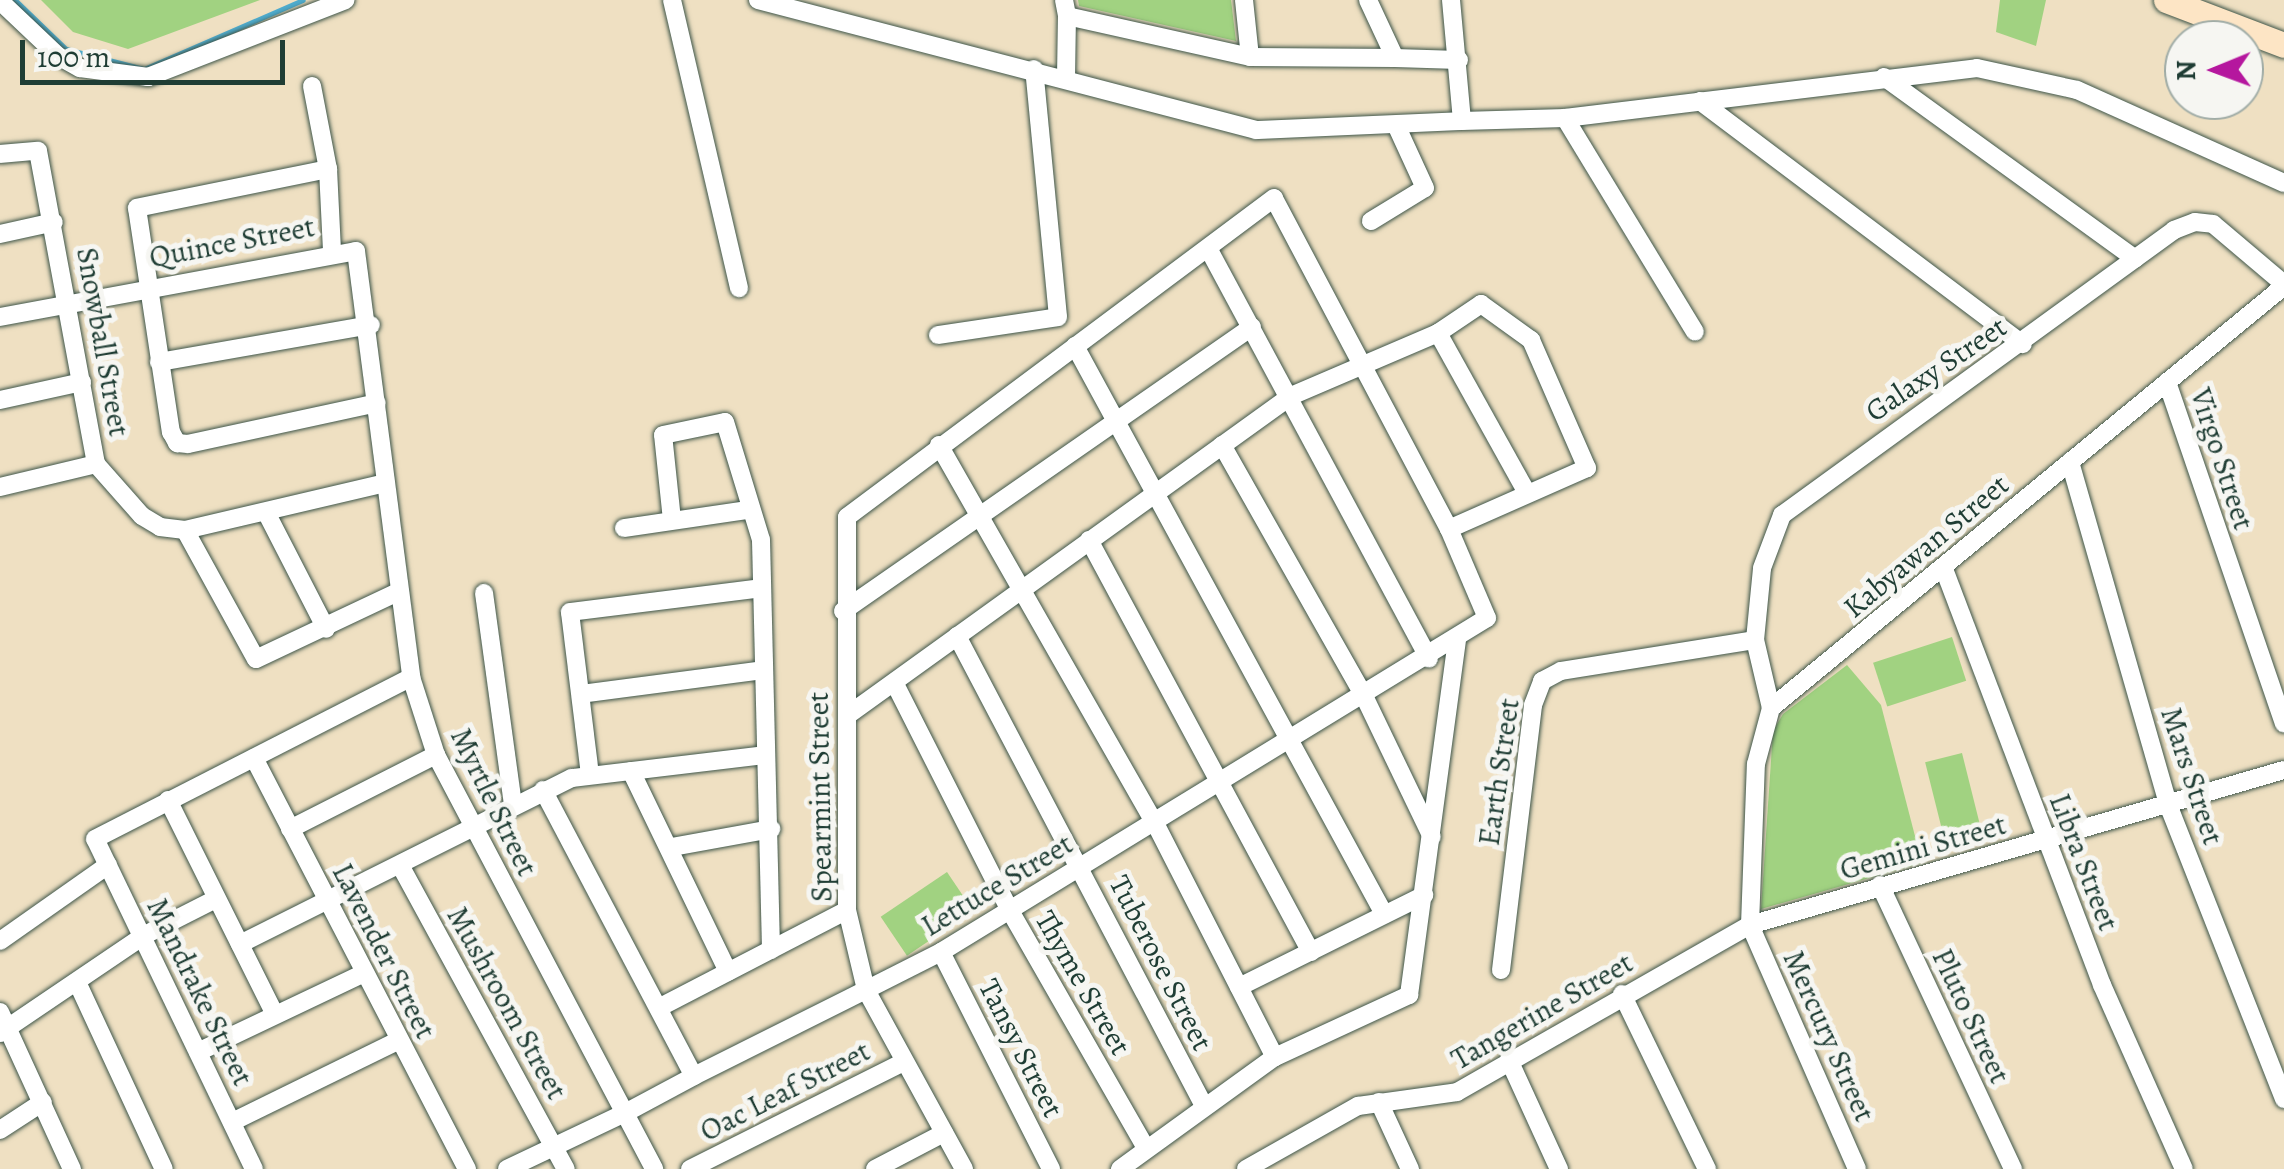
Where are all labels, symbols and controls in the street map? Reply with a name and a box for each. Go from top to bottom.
scale bar [25,20,290,82]
north arrow [2164,20,2264,120]
text: 100 m [37,37,110,77]
text: N [2167,60,2205,81]
street label: Quince Street [146,208,318,276]
street label: Snowball Street [69,245,137,439]
street label: Galaxy Street [1859,309,2013,429]
street label: Virgo Street [2182,384,2262,534]
street label: Kabyawan Street [1836,467,2016,625]
street label: Spearmint Street [800,692,840,902]
street label: Earth Street [1471,696,1527,848]
street label: Mars Street [2153,703,2231,849]
street label: Myrtle Street [443,722,545,882]
street label: Libra Street [2041,788,2127,936]
street label: Gemini Street [1836,806,2010,888]
street label: Lettuce Street [915,826,1079,944]
street label: Lavender Street [324,857,444,1045]
street label: Tuberose Street [1101,869,1221,1057]
street label: Mandrake Street [139,892,261,1092]
street label: Mushroom Street [439,900,575,1106]
street label: Thyme Street [1027,904,1139,1062]
street label: Pluto Street [1924,943,2018,1089]
street label: Tangerine Street [1445,945,1639,1077]
street label: Mercury Street [1775,945,1883,1127]
street label: Tansy Street [971,973,1071,1123]
street label: Oac Leaf Street [694,1033,876,1149]

